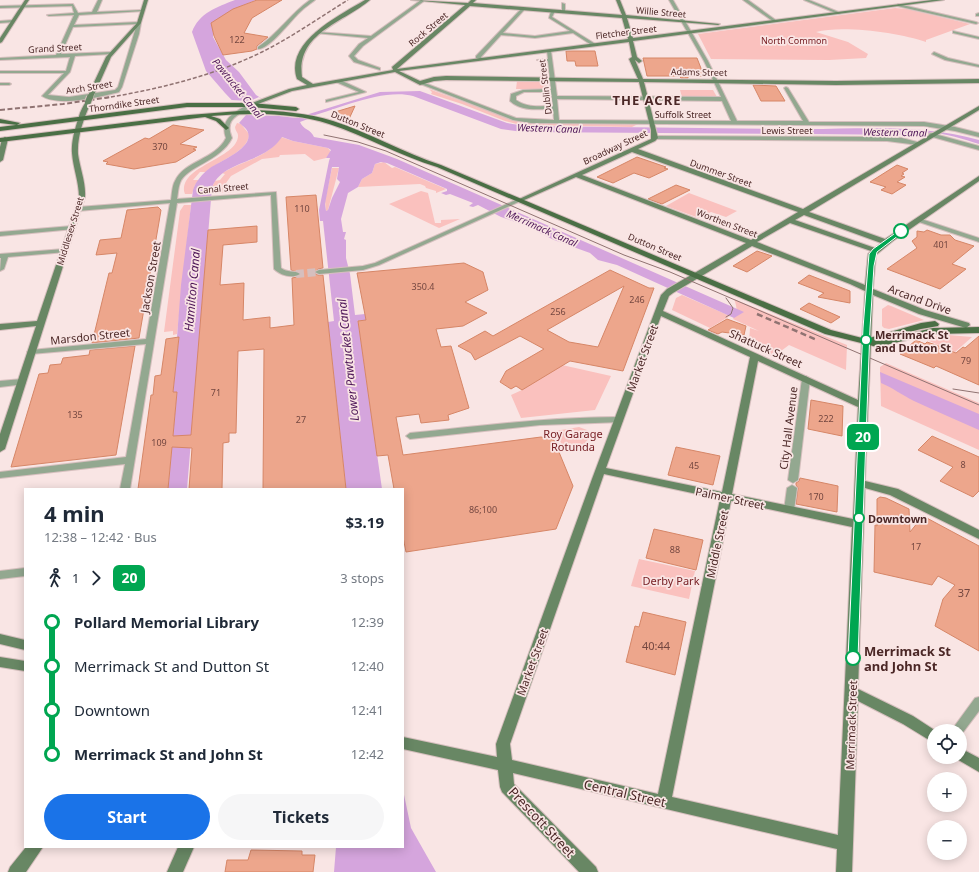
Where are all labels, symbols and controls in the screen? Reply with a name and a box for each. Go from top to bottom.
street label: Willie Street [635,3,687,21]
street label: Rock Street [406,8,451,49]
street label: Fletcher Street [595,22,658,42]
house number: 122 [229,33,245,46]
park label: North Common [761,34,827,47]
street label: Grand Street [28,40,83,56]
water label: Pawtucket Canal [209,55,267,121]
street label: Dublin Street [535,58,555,115]
street label: Adams Street [671,65,728,79]
street label: Arch Street [65,77,114,97]
district label: THE ACRE [613,91,682,109]
street label: Thorndike Street [88,93,161,115]
street label: Dutton Street [329,107,388,141]
street label: Suffolk Street [655,108,712,121]
water label: Western Canal [517,120,582,136]
street label: Lewis Street [762,124,813,137]
water label: Western Canal [863,124,928,140]
street label: Broadway Street [581,126,650,168]
house number: 370 [152,140,168,153]
street label: Dummer Street [688,156,755,191]
street label: Canal Street [197,179,250,197]
street label: Middlesex Street [53,195,87,267]
house number: 110 [294,202,310,215]
street label: Worthen Street [695,205,760,241]
water label: Merrimack Canal [504,206,580,250]
unlabelled marker [893,223,909,239]
street label: Dutton Street [626,230,685,264]
house number: 401 [933,238,949,251]
street label: Jackson Street [136,240,164,315]
water label: Hamilton Canal [180,247,204,332]
house number: 350.4 [411,280,435,293]
street label: Arcand Drive [886,281,954,317]
house number: 246 [629,293,645,306]
water label: Lower Pawtucket Canal [333,297,363,422]
house number: 256 [550,305,566,318]
street label: Market Street [623,322,661,394]
street label: Marsdon Street [50,324,130,348]
street label: Shattuck Street [727,325,805,371]
place label: Merrimack St and Dutton St [875,327,951,355]
marker: Merrimack St and Dutton St [860,334,872,346]
house number: 79 [961,354,971,367]
house number: 71 [211,386,221,399]
street label: City Hall Avenue [775,386,801,470]
house number: 135 [67,408,83,421]
house number: 222 [818,412,834,425]
house number: 27 [296,413,306,426]
line badge: 20 [845,424,881,450]
park label: Roy Garage Rotunda [543,426,603,454]
text: 20 [855,427,871,446]
house number: 109 [151,436,167,449]
house number: 8 [960,458,966,471]
house number: 45 [689,459,699,472]
street label: Palmer Street [694,483,766,513]
house number: 170 [808,490,824,503]
text: 4 min [44,498,105,528]
house number: 86;100 [469,503,497,516]
street label: Middle Street [702,509,732,579]
place label: Downtown [868,511,927,526]
text: $3.19 [345,512,384,532]
marker: Downtown [853,512,865,524]
text: 12:38 – 12:42 · Bus [44,528,157,546]
house number: 17 [911,540,921,553]
house number: 88 [670,543,680,556]
icon: walk [44,567,66,589]
icon: forward [85,567,107,589]
text: 20 [121,568,137,587]
text: 1 [72,569,79,587]
text: 3 stops [340,569,384,587]
park label: Derby Park [642,573,700,588]
house number: 37 [958,585,970,600]
text: Pollard Memorial Library [74,612,259,632]
text: 12:39 [351,613,384,631]
street label: Market Street [513,626,551,698]
house number: 40:44 [642,638,671,653]
place label: Merrimack St and John St [864,642,951,675]
marker: Merrimack St and John St [845,650,861,666]
text: Merrimack St and Dutton St [74,656,269,676]
text: 12:40 [351,657,384,675]
street label: Merrimack Street [842,680,860,770]
text: Downtown [74,700,150,720]
text: 12:41 [351,701,384,719]
map controls [927,724,967,860]
button: locate [927,724,967,764]
text: Merrimack St and John St [74,744,263,764]
text: 12:42 [351,745,384,763]
button: + [927,772,967,812]
street label: Central Street [582,775,668,811]
street label: Prescott Street [505,783,579,861]
button: Start [44,794,210,840]
button: Tickets [218,794,384,840]
button: − [927,820,967,860]

